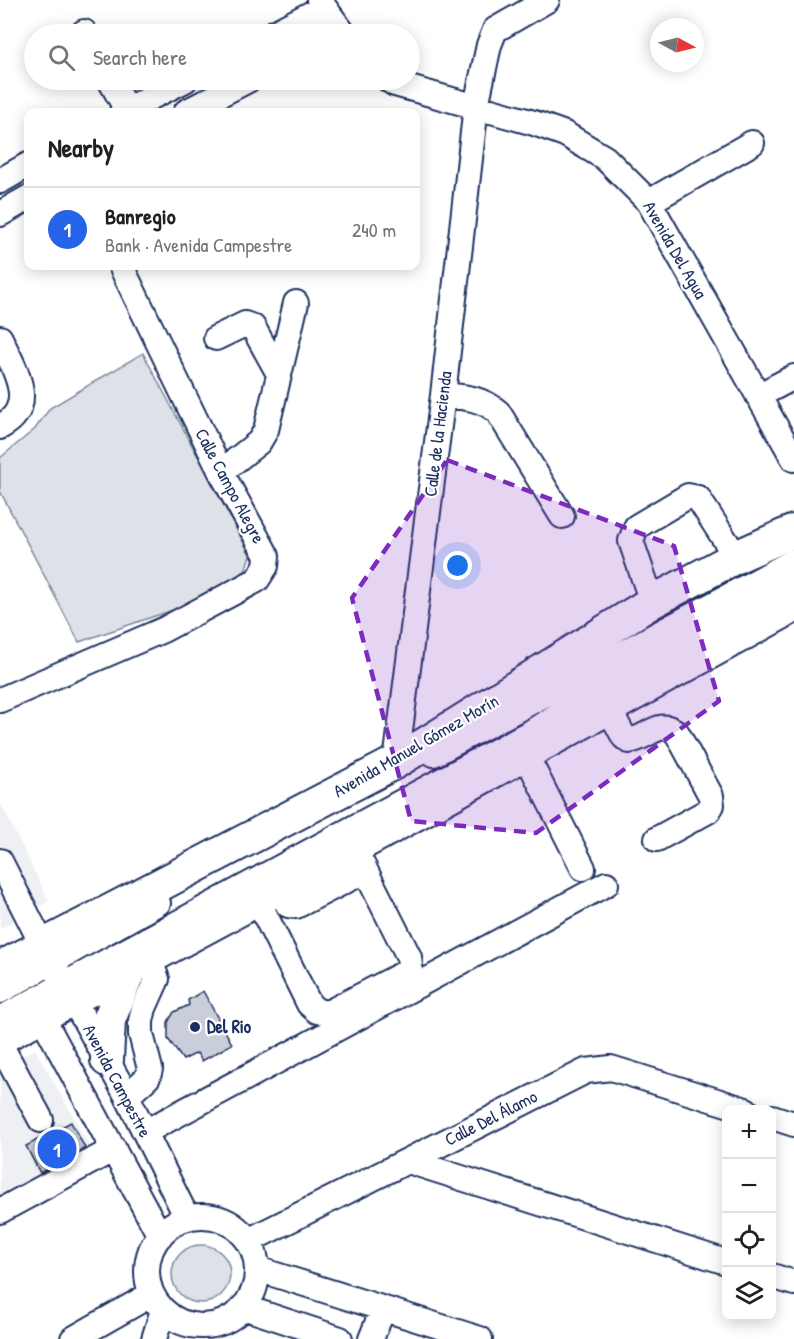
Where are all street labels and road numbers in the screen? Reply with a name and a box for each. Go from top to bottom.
street label: Avenida Del Agua [637,196,714,303]
street label: Calle de la Hacienda [417,370,458,498]
street label: Calle Campo Alegre [190,424,271,548]
street label: Avenida Manuel Gómez Morín [329,688,503,803]
street label: Avenida Campestre [77,1020,158,1142]
street label: Calle Del Álamo [440,1084,541,1152]

